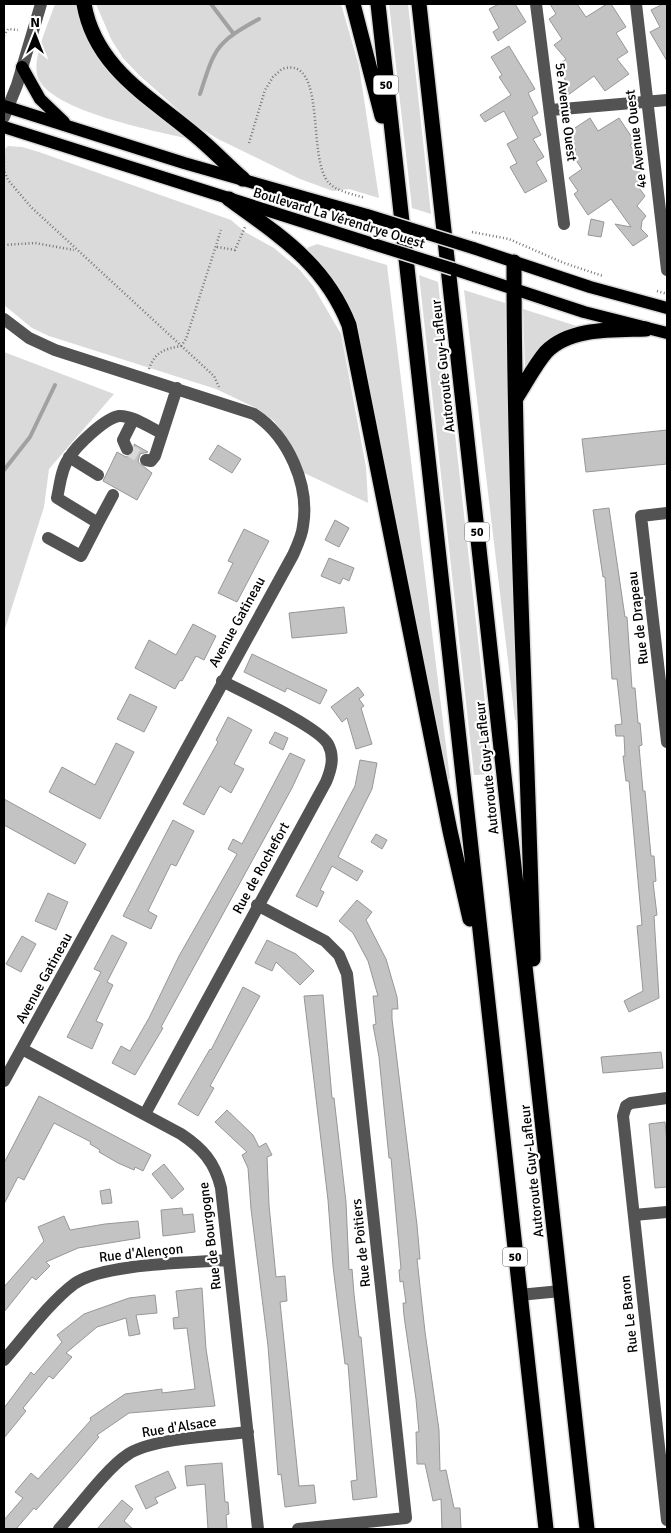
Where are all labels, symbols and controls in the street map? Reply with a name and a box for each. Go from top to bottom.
north arrow [10,10,60,60]
text: N [30,14,40,31]
street label: 5e Avenue Ouest [552,62,581,162]
road number: 50 [374,76,398,94]
street label: 4e Avenue Ouest [621,89,650,189]
street label: Boulevard La Vérendrye Ouest [251,184,427,252]
street label: Autoroute Guy-Lafleur [427,298,458,433]
road number: 50 [464,522,490,542]
street label: Rue de Drapeau [624,570,652,666]
street label: Avenue Gatineau [205,574,269,670]
street label: Autoroute Guy-Lafleur [471,700,502,835]
street label: Rue de Rochefort [229,819,293,917]
street label: Avenue Gatineau [12,930,76,1026]
street label: Autoroute Guy-Lafleur [516,1103,547,1238]
street label: Rue de Bourgogne [195,1181,225,1291]
street label: Rue de Poitiers [348,1198,374,1288]
street label: Rue d'Alençon [98,1240,184,1266]
road number: 50 [502,1248,528,1266]
street label: Rue Le Baron [616,1274,642,1354]
street label: Rue d'Alsace [140,1413,218,1441]

